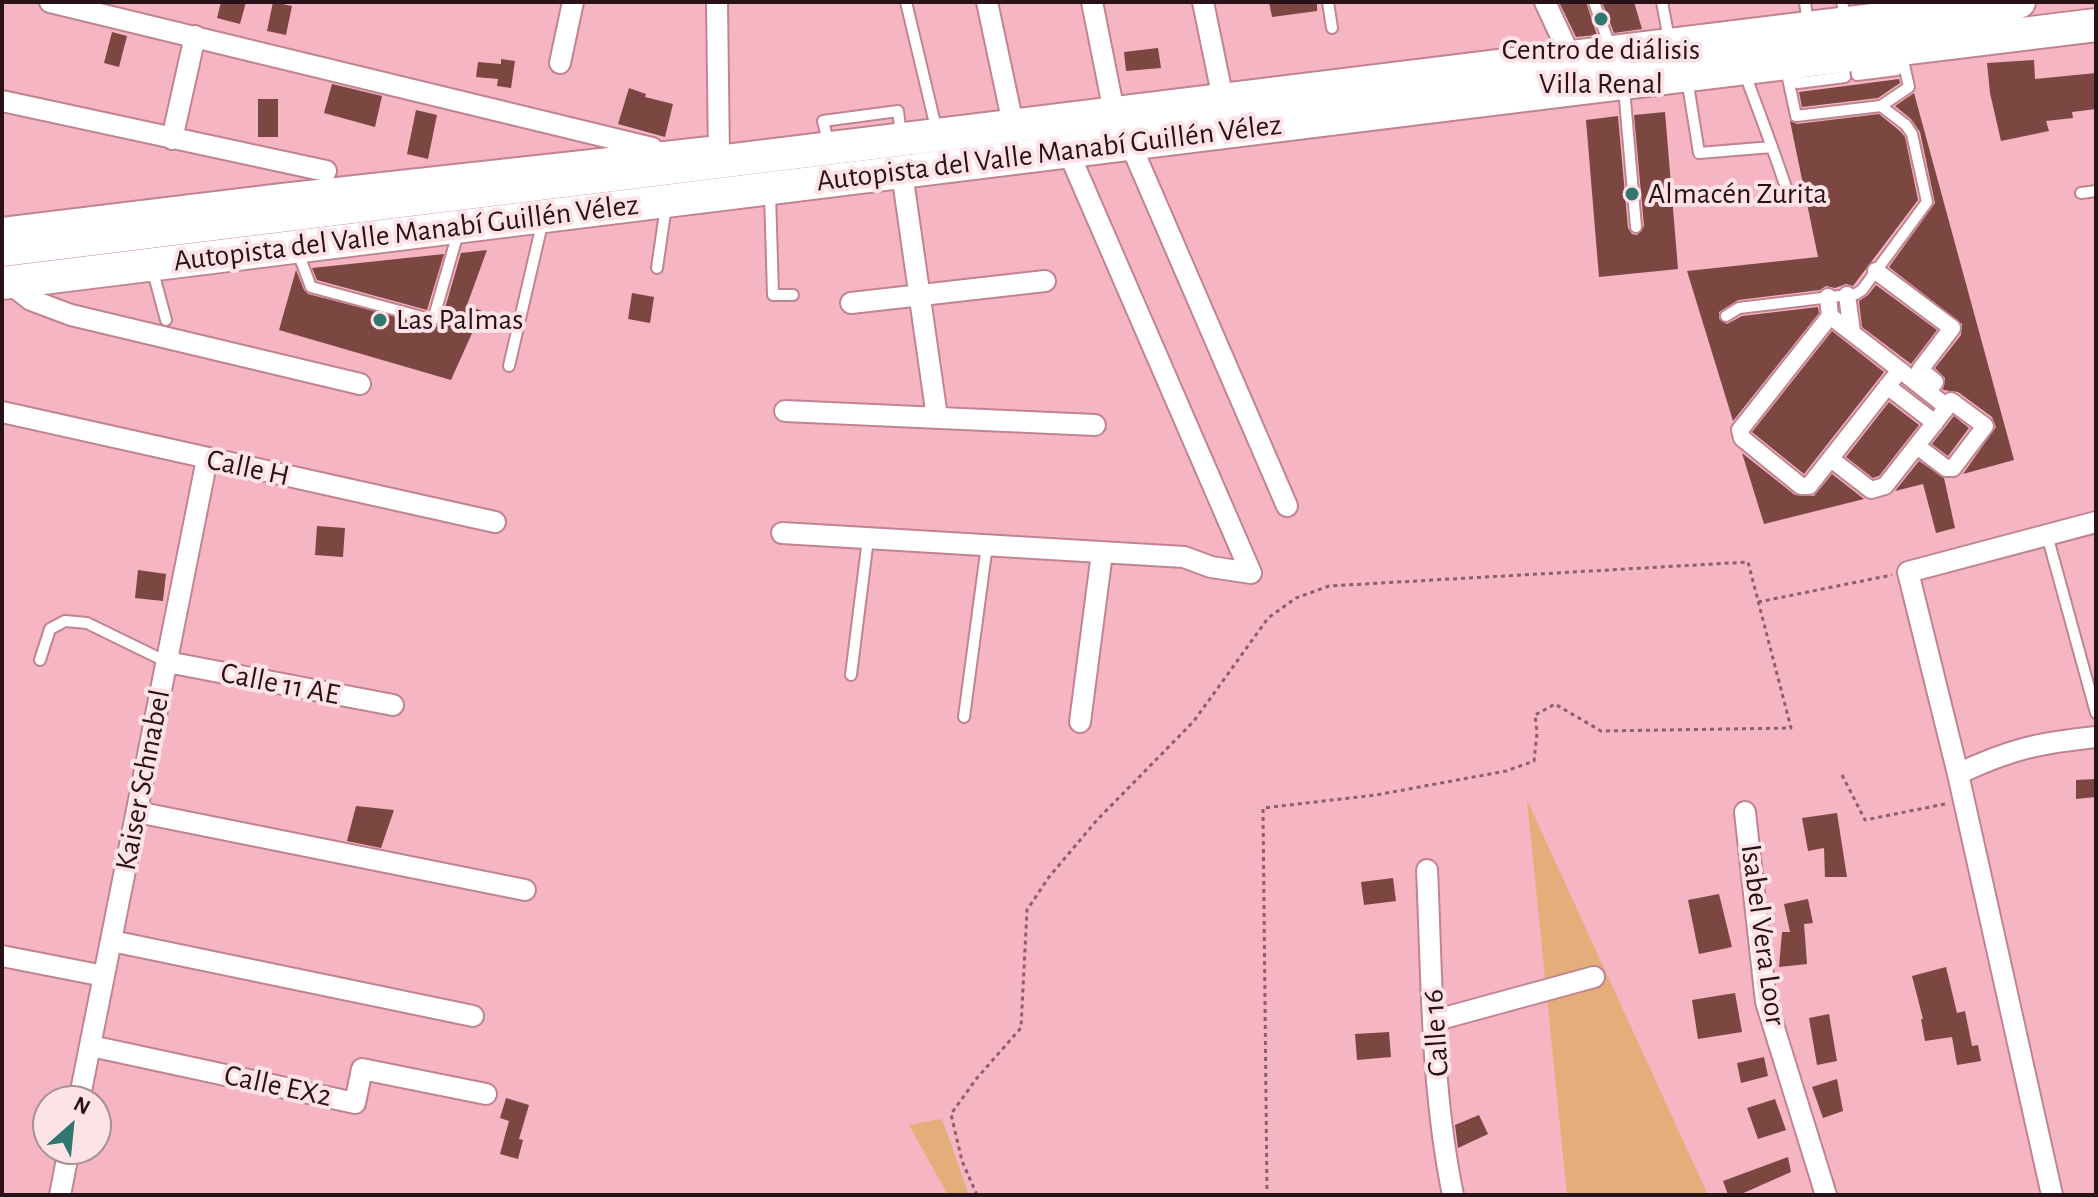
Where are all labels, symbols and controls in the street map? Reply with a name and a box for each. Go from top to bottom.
marker: Centro de diálisis Villa Renal [1592,10,1610,28]
place label: Centro de diálisis Villa Renal [1502,32,1700,102]
street label: Autopista del Valle Manabí Guillén Vélez [814,107,1284,199]
place label: Almacén Zurita [1648,176,1827,212]
marker: Almacén Zurita [1623,185,1641,203]
street label: Autopista del Valle Manabí Guillén Vélez [171,187,641,279]
place label: Las Palmas [396,302,523,338]
marker: Las Palmas [371,311,389,329]
street label: Calle H [203,442,293,494]
street label: Calle 11 AE [217,655,343,713]
street label: Kaiser Schnabel [108,687,178,873]
street label: Isabel Vera Loor [1732,842,1794,1028]
street label: Calle 16 [1415,988,1457,1078]
street label: Calle EX2 [221,1057,335,1115]
north arrow [32,1085,112,1165]
text: N [70,1092,94,1119]

